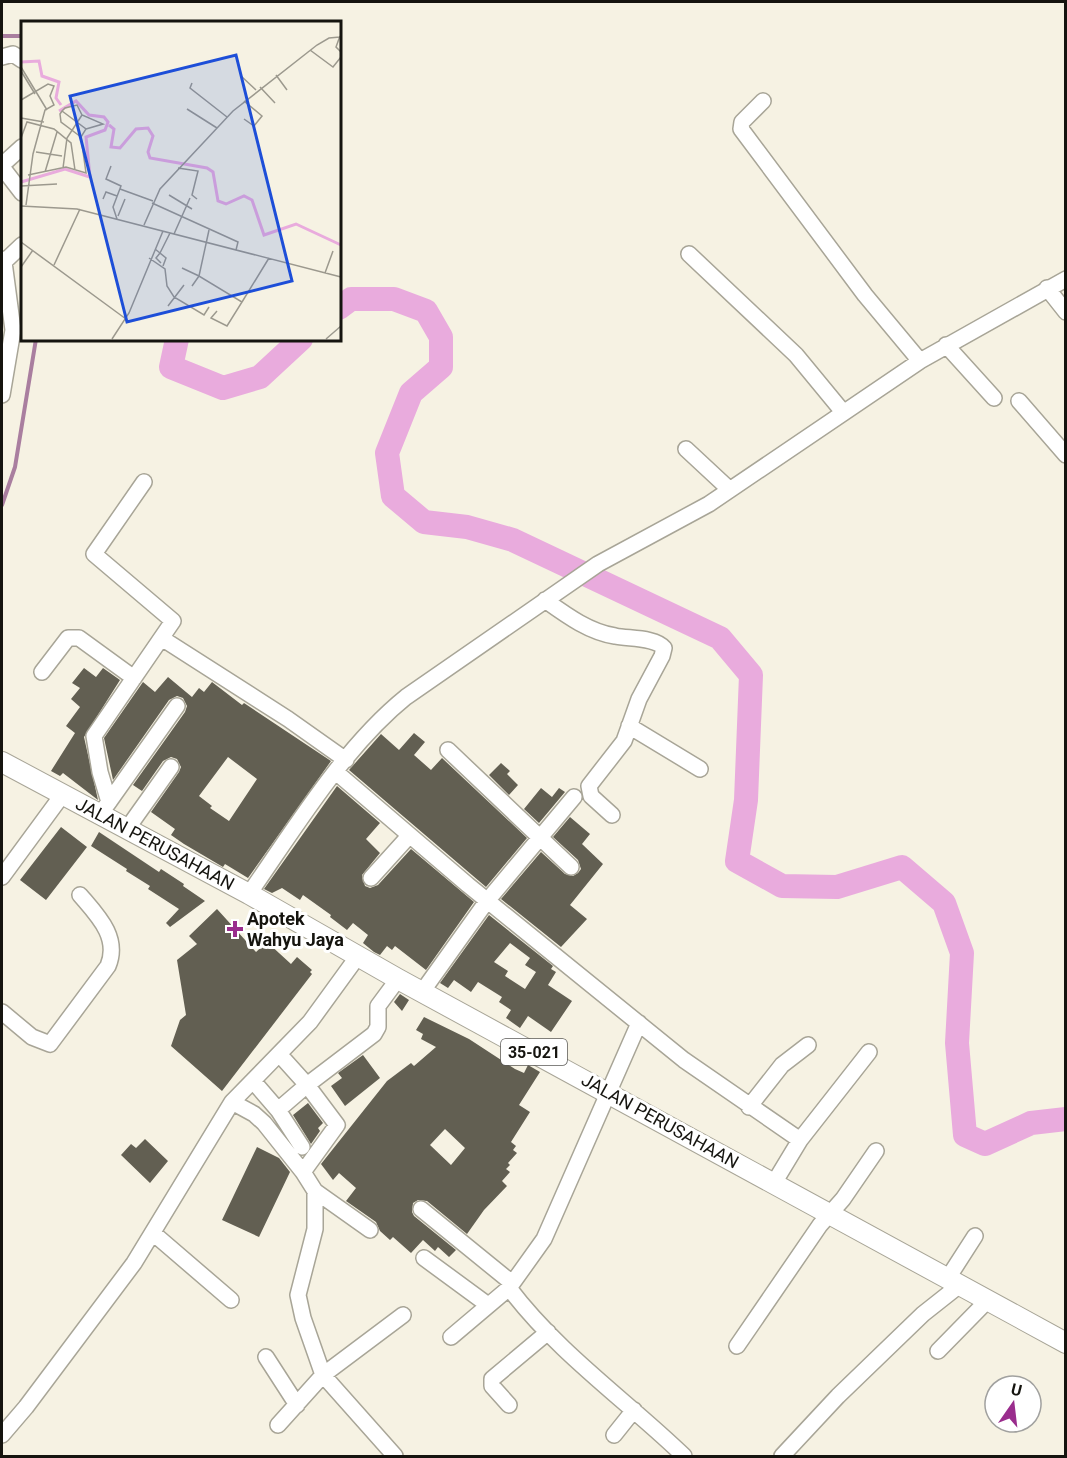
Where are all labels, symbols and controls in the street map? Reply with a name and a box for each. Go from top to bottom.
inset map [21,21,340,340]
street label: JALAN PERUSAHAAN [72,793,238,894]
place label: Apotek Wahyu Jaya [247,908,344,950]
marker: Apotek Wahyu Jaya [228,922,242,936]
road number: 35-021 [501,1039,567,1065]
street label: JALAN PERUSAHAAN [578,1069,743,1173]
north arrow [983,1374,1043,1434]
text: U [1009,1379,1024,1400]

